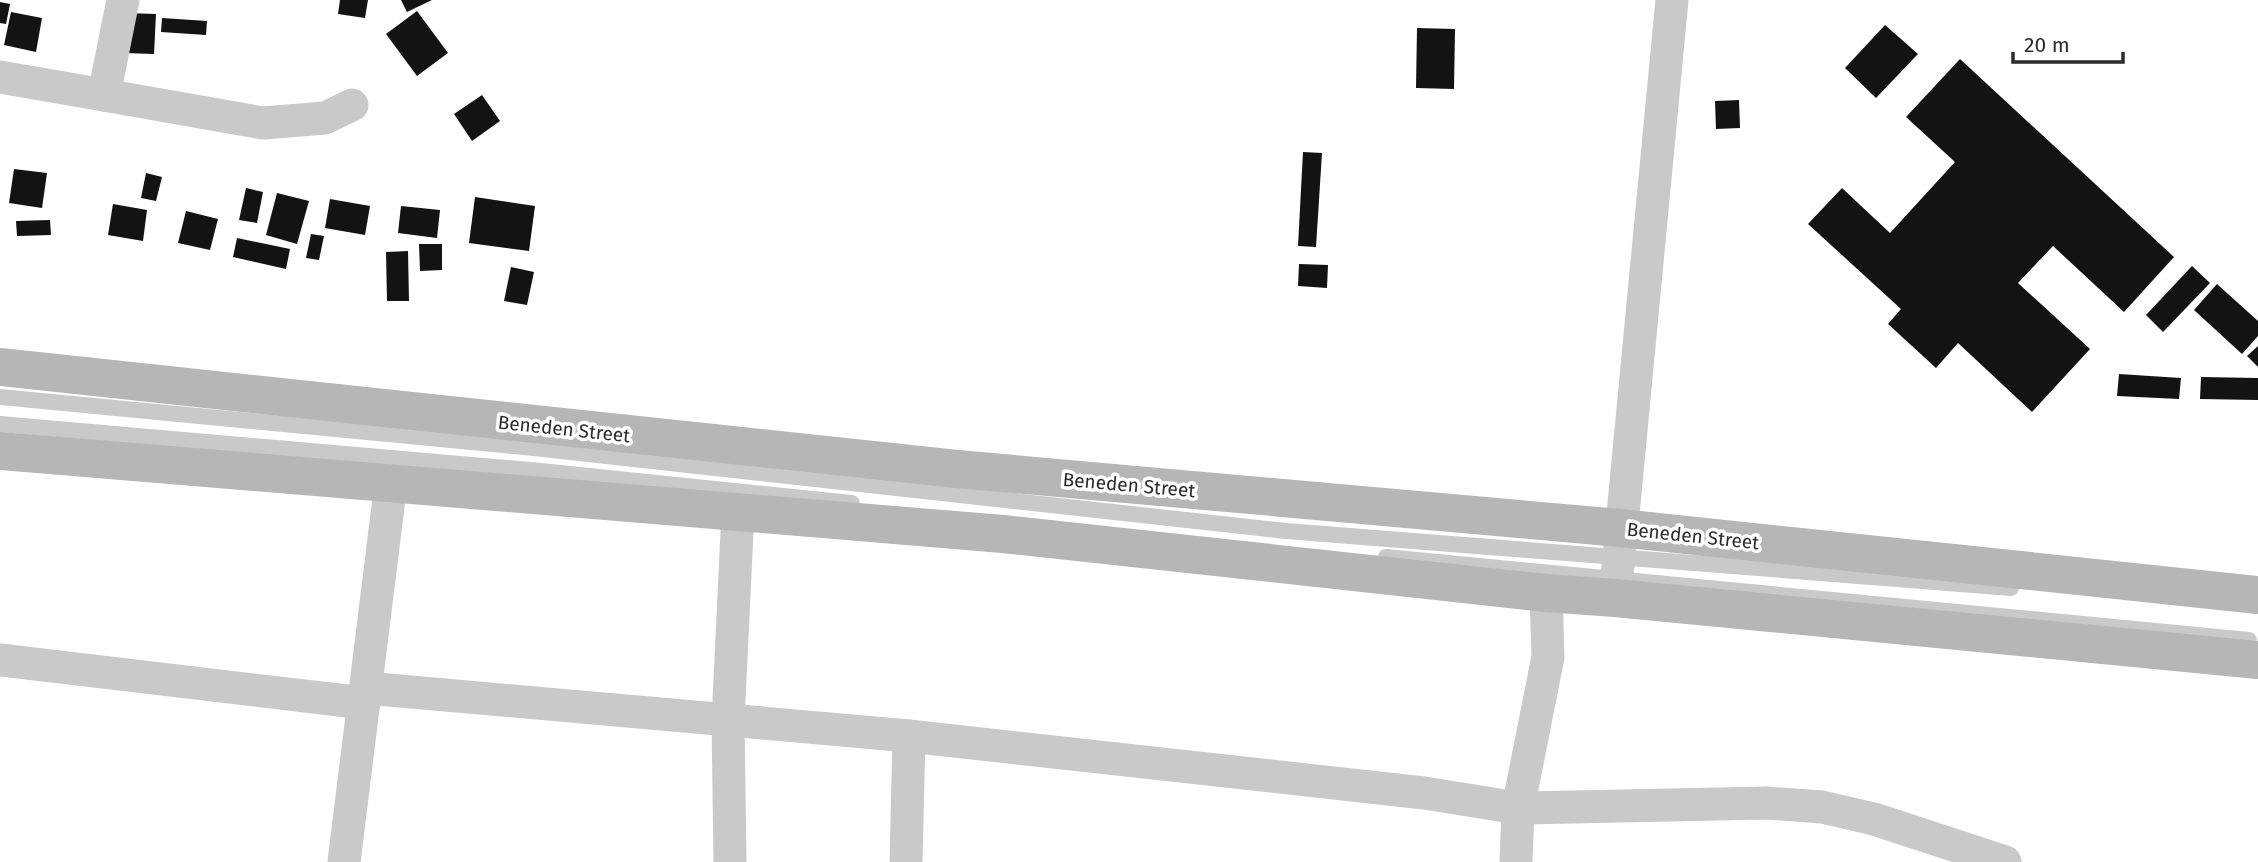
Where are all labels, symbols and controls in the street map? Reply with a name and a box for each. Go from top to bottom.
scale bar [2013,21,2123,65]
text: 20 m [2024,32,2070,58]
street label: Beneden Street [497,411,631,447]
street label: Beneden Street [1062,468,1196,502]
street label: Beneden Street [1626,518,1760,554]

